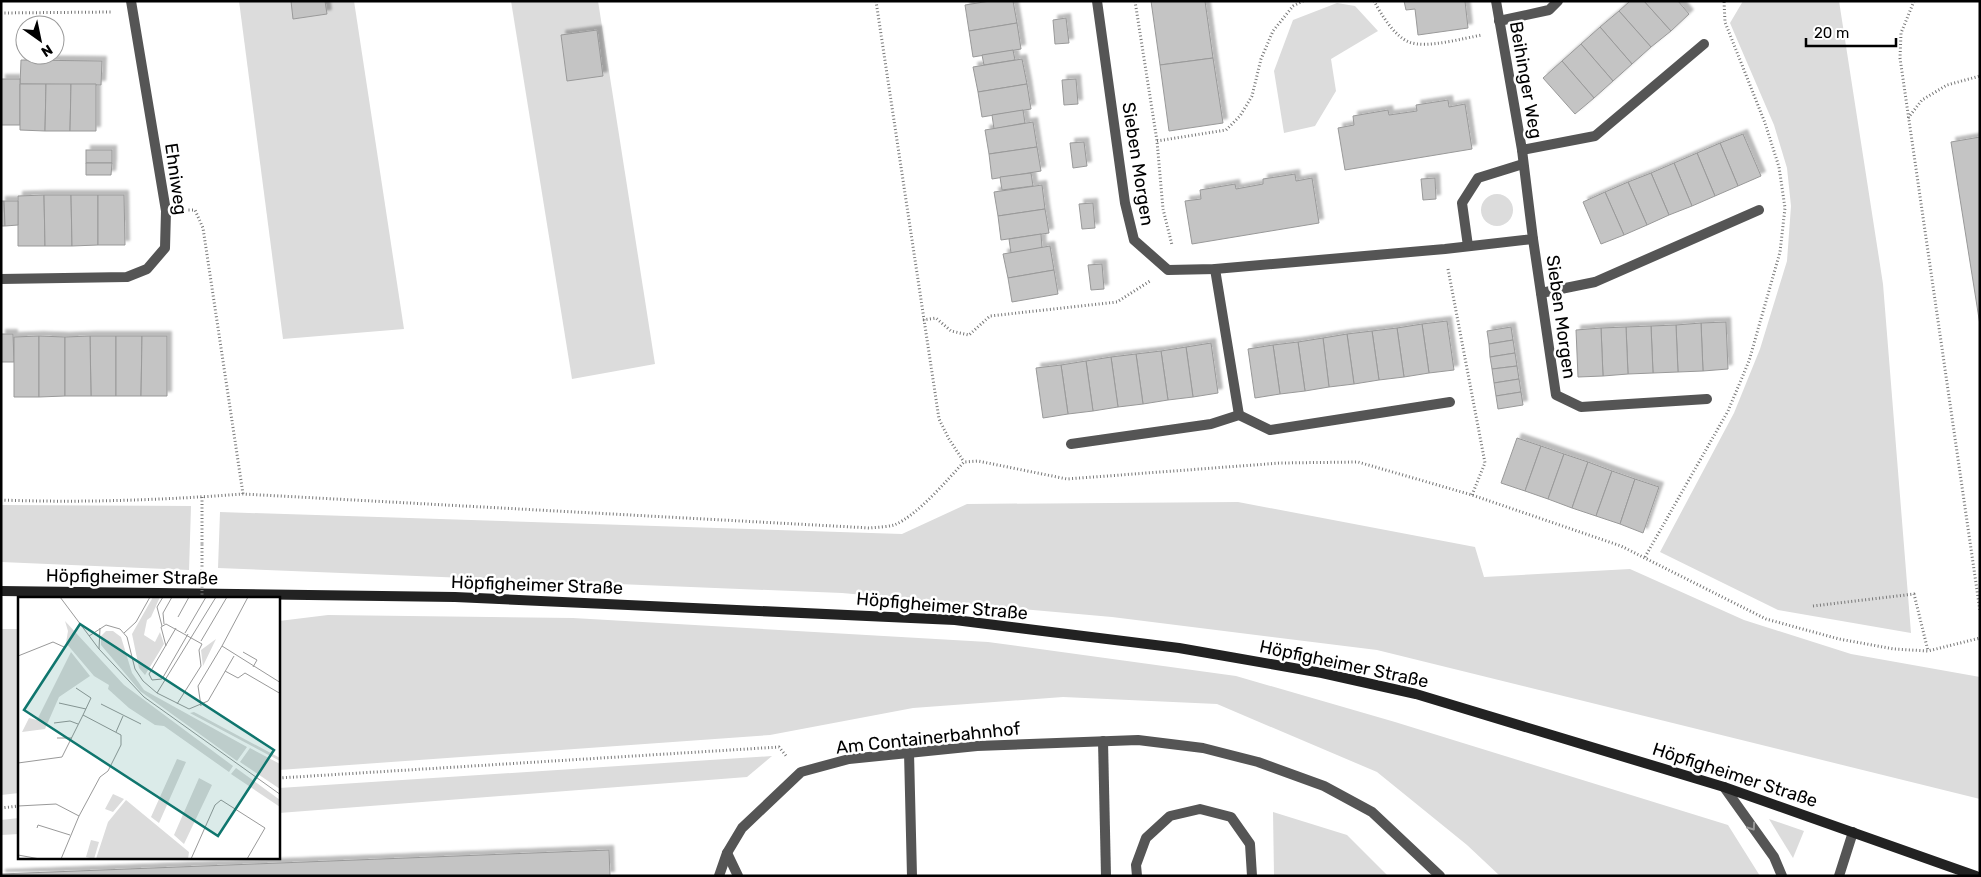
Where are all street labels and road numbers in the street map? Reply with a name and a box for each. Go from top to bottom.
street label: Beihinger Weg [1505,20,1547,140]
street label: Sieben Morgen [1117,101,1159,227]
street label: Ehniweg [160,142,192,216]
street label: Sieben Morgen [1541,254,1581,380]
street label: Höpfigheimer Straße [46,564,218,590]
street label: Höpfigheimer Straße [451,571,623,599]
street label: Höpfigheimer Straße [855,588,1029,624]
street label: Höpfigheimer Straße [1257,635,1431,693]
street label: Am Containerbahnhof [835,717,1021,759]
street label: Höpfigheimer Straße [1650,738,1820,812]

